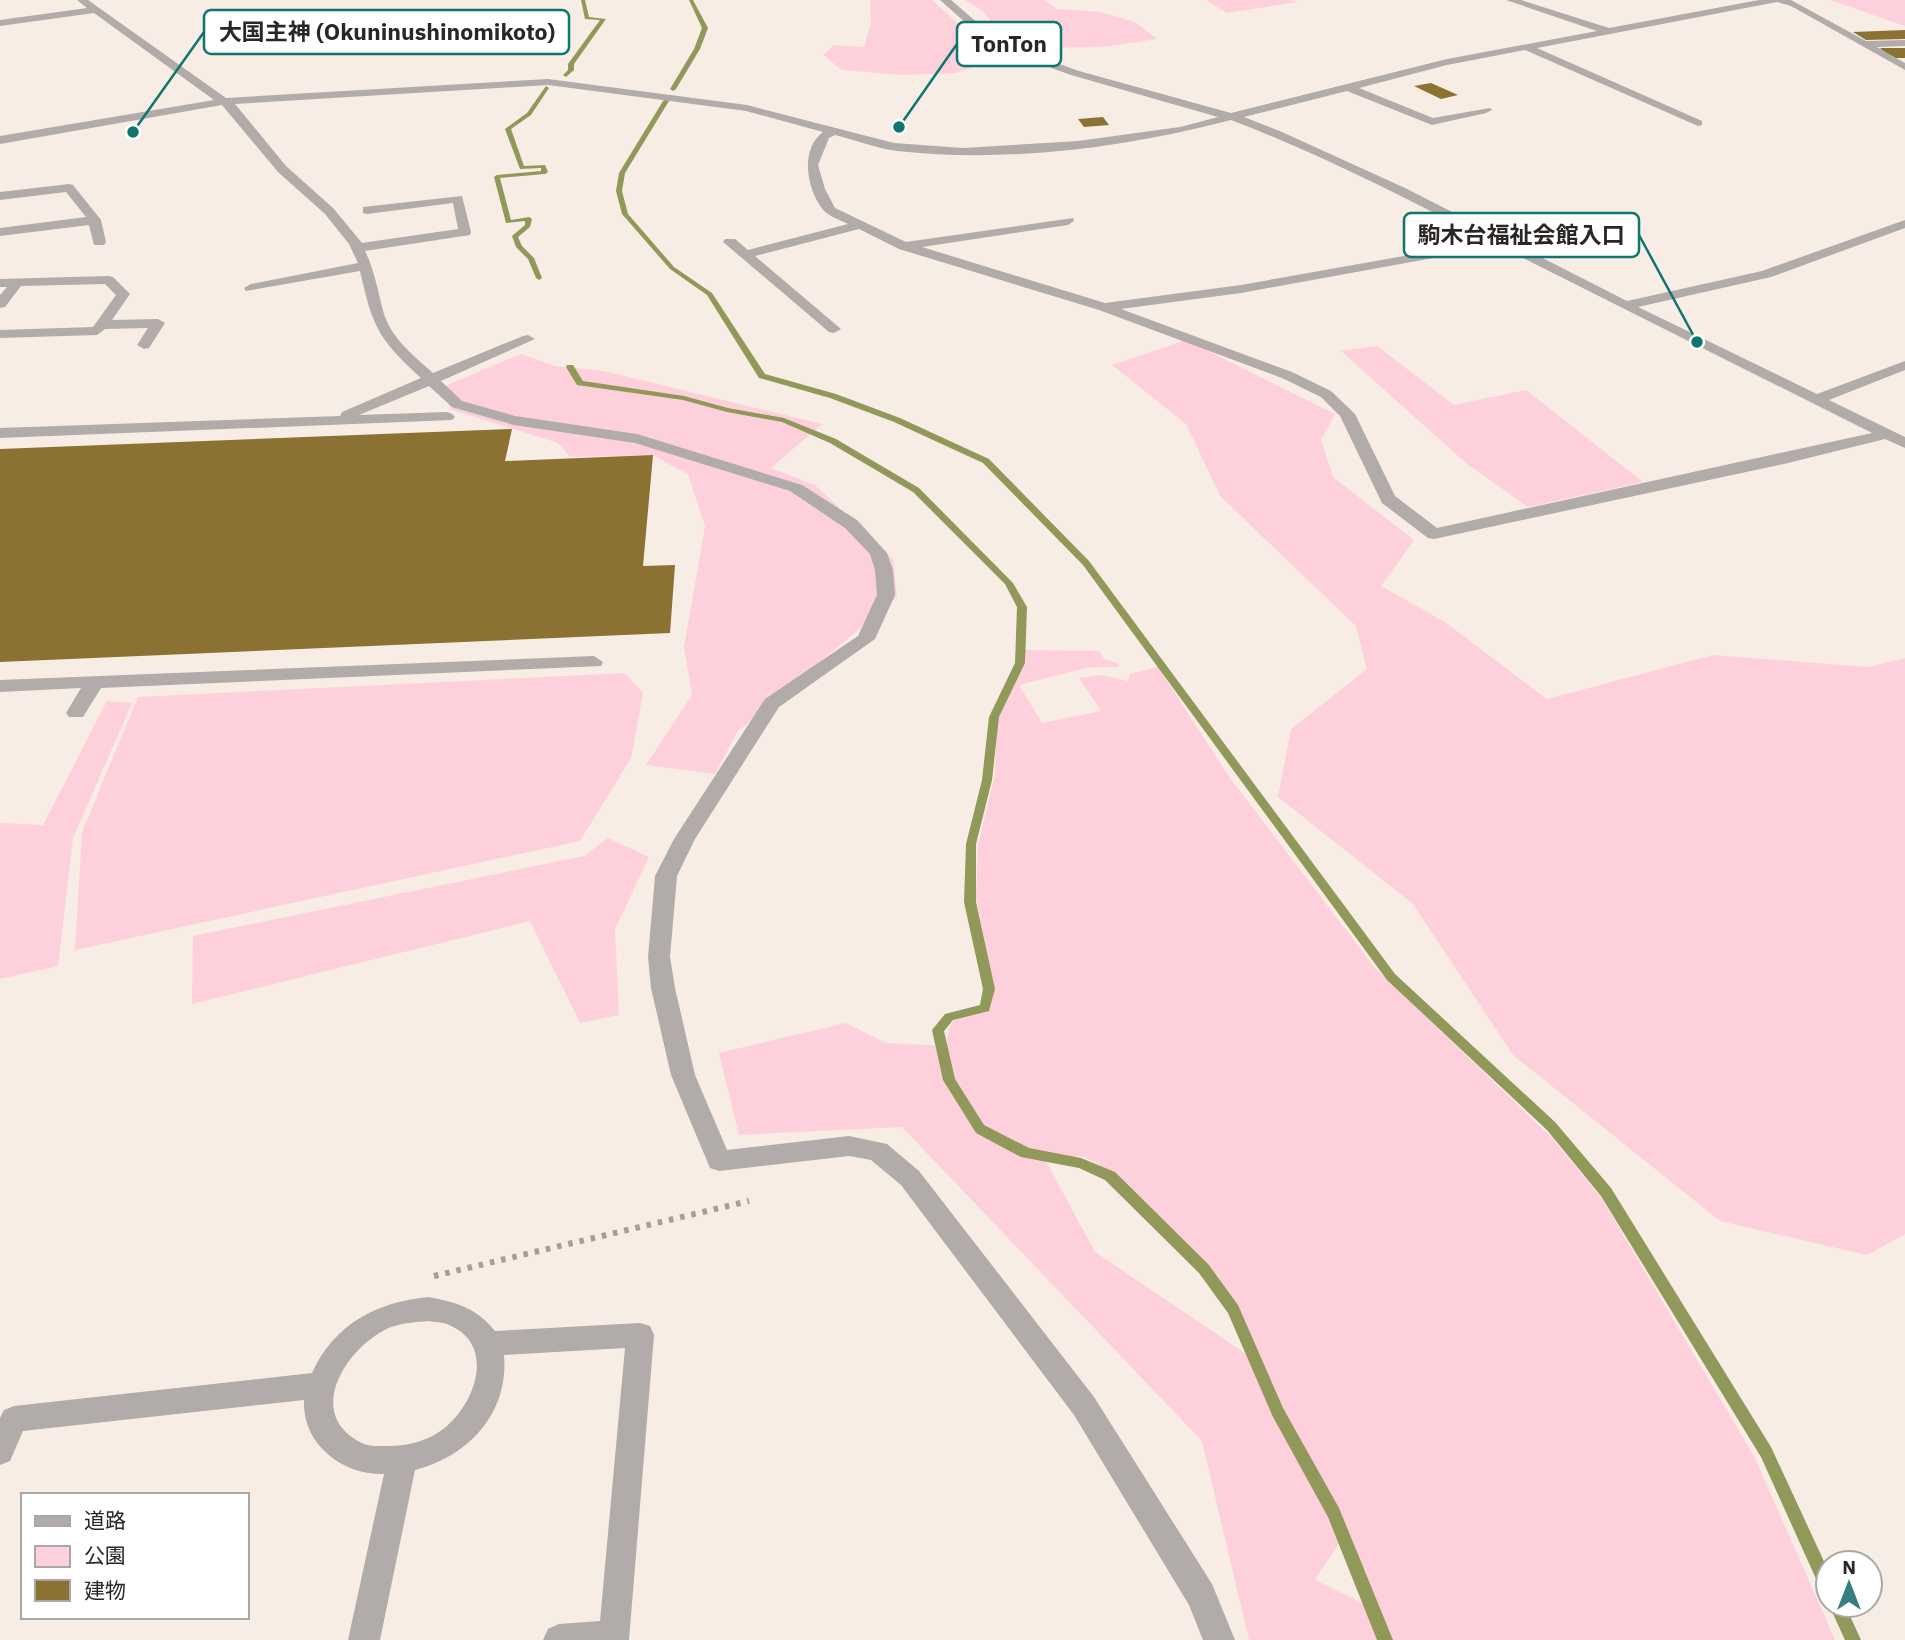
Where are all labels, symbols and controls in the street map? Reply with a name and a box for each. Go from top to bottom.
callout: 大国主神 (Okuninushinomikoto) [204,10,569,54]
text: 大国主神 (Okuninushinomikoto) [219,16,555,46]
callout: TonTon [957,22,1061,66]
text: TonTon [971,28,1047,58]
callout: 駒木台福祉会館入口 [1404,213,1639,257]
text: 駒木台福祉会館入口 [1418,219,1625,249]
legend [21,1493,248,1619]
text: 道路 [84,1506,126,1534]
text: 公園 [84,1541,126,1569]
north arrow [1814,1549,1884,1619]
text: N [1842,1555,1856,1579]
text: 建物 [84,1576,126,1604]

